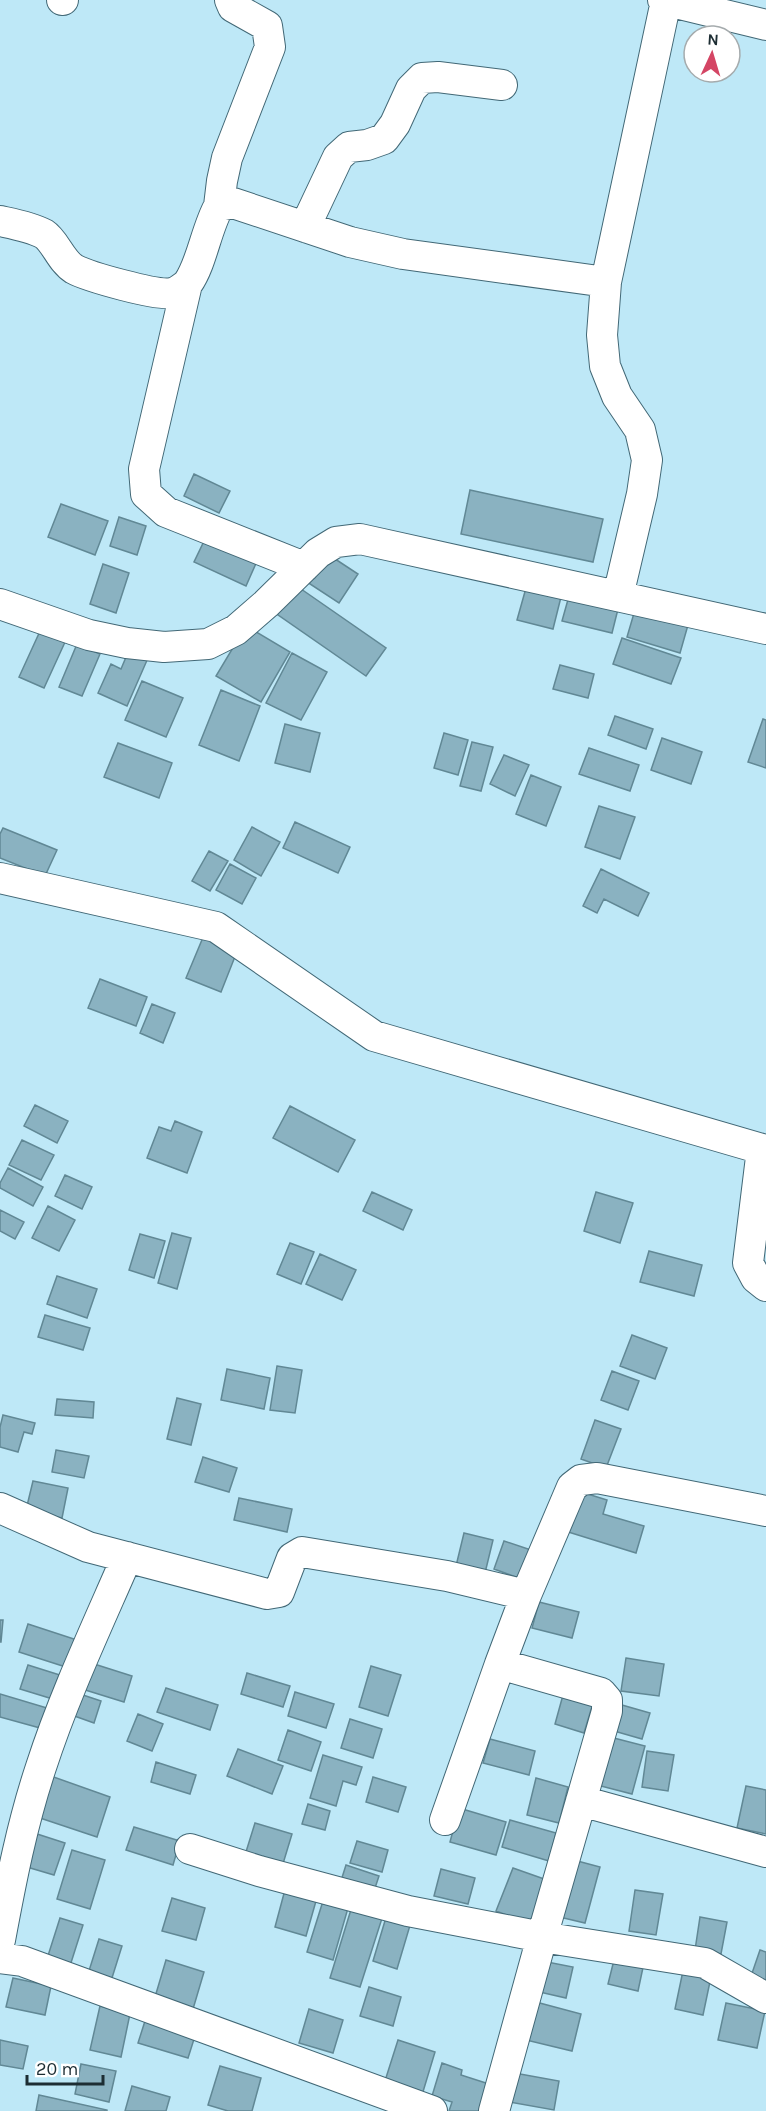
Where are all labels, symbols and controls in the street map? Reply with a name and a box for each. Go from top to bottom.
north arrow [682,24,742,84]
text: N [707,30,719,49]
scale bar [27,2048,104,2086]
text: 20 m [36,2058,78,2080]

